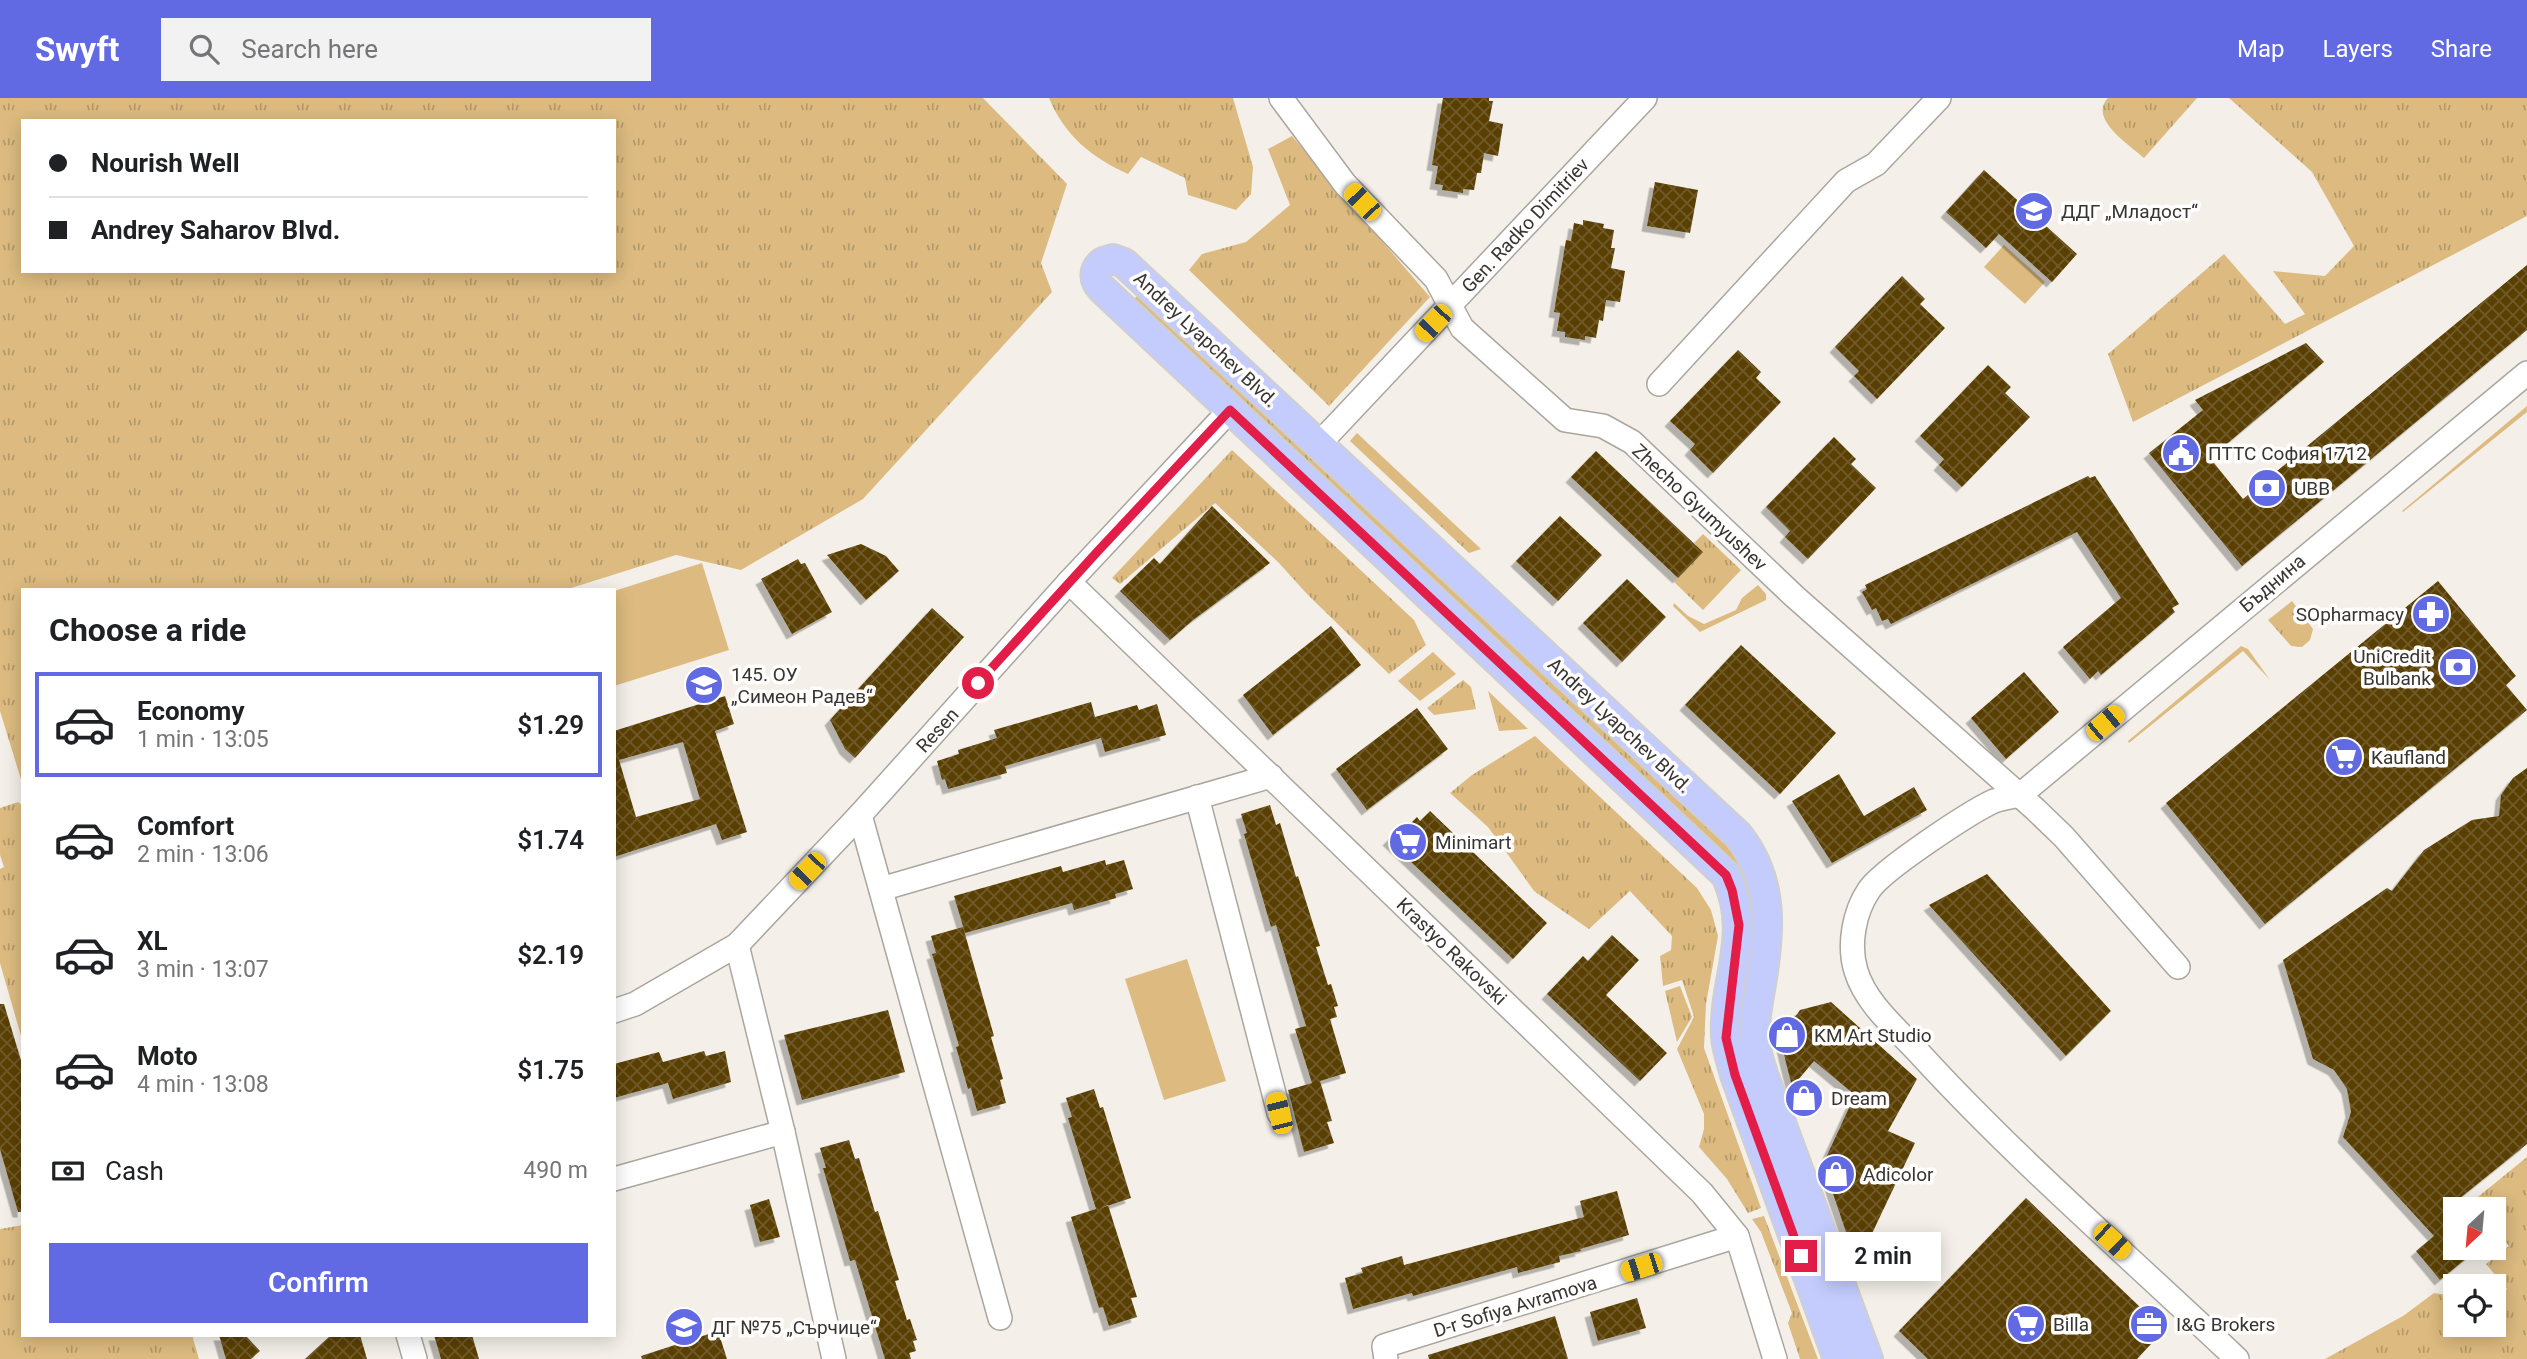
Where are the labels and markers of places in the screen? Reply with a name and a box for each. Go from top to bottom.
school or university icon: ДДГ „Младост“ [2013,190,2055,232]
place label: ДДГ „Младост“ [2061,200,2198,223]
public building icon: ПТТС София 1712 [2160,432,2202,474]
place label: ПТТС София 1712 [2208,442,2367,465]
bank icon: UBB [2246,467,2288,509]
place label: UBB [2294,477,2330,500]
pharmacy icon: SOpharmacy [2410,593,2452,635]
place label: SOpharmacy [2296,603,2404,626]
place label: UniCredit Bulbank [2353,645,2431,690]
bank icon: UniCredit Bulbank [2437,646,2479,688]
place label: 145. ОУ „Симеон Радев“ [731,663,873,708]
school or university icon: 145. ОУ „Симеон Радев“ [683,664,725,706]
supermarket icon: Kaufland [2323,736,2365,778]
place label: Kaufland [2371,746,2446,769]
supermarket icon: Minimart [1387,821,1429,863]
place label: Minimart [1435,831,1511,854]
shop icon: KM Art Studio [1766,1014,1808,1056]
place label: KM Art Studio [1814,1024,1932,1047]
shop icon: Dream [1783,1077,1825,1119]
place label: Dream [1831,1087,1887,1110]
shop icon: Adicolor [1815,1153,1857,1195]
place label: Adicolor [1863,1163,1934,1186]
supermarket icon: Billa [2005,1303,2047,1345]
office icon: I&G Brokers [2128,1303,2170,1345]
school or university icon: ДГ №75 „Сърчице“ [663,1306,705,1348]
place label: Billa [2053,1313,2089,1336]
place label: I&G Brokers [2176,1313,2275,1336]
place label: ДГ №75 „Сърчице“ [711,1316,877,1339]

